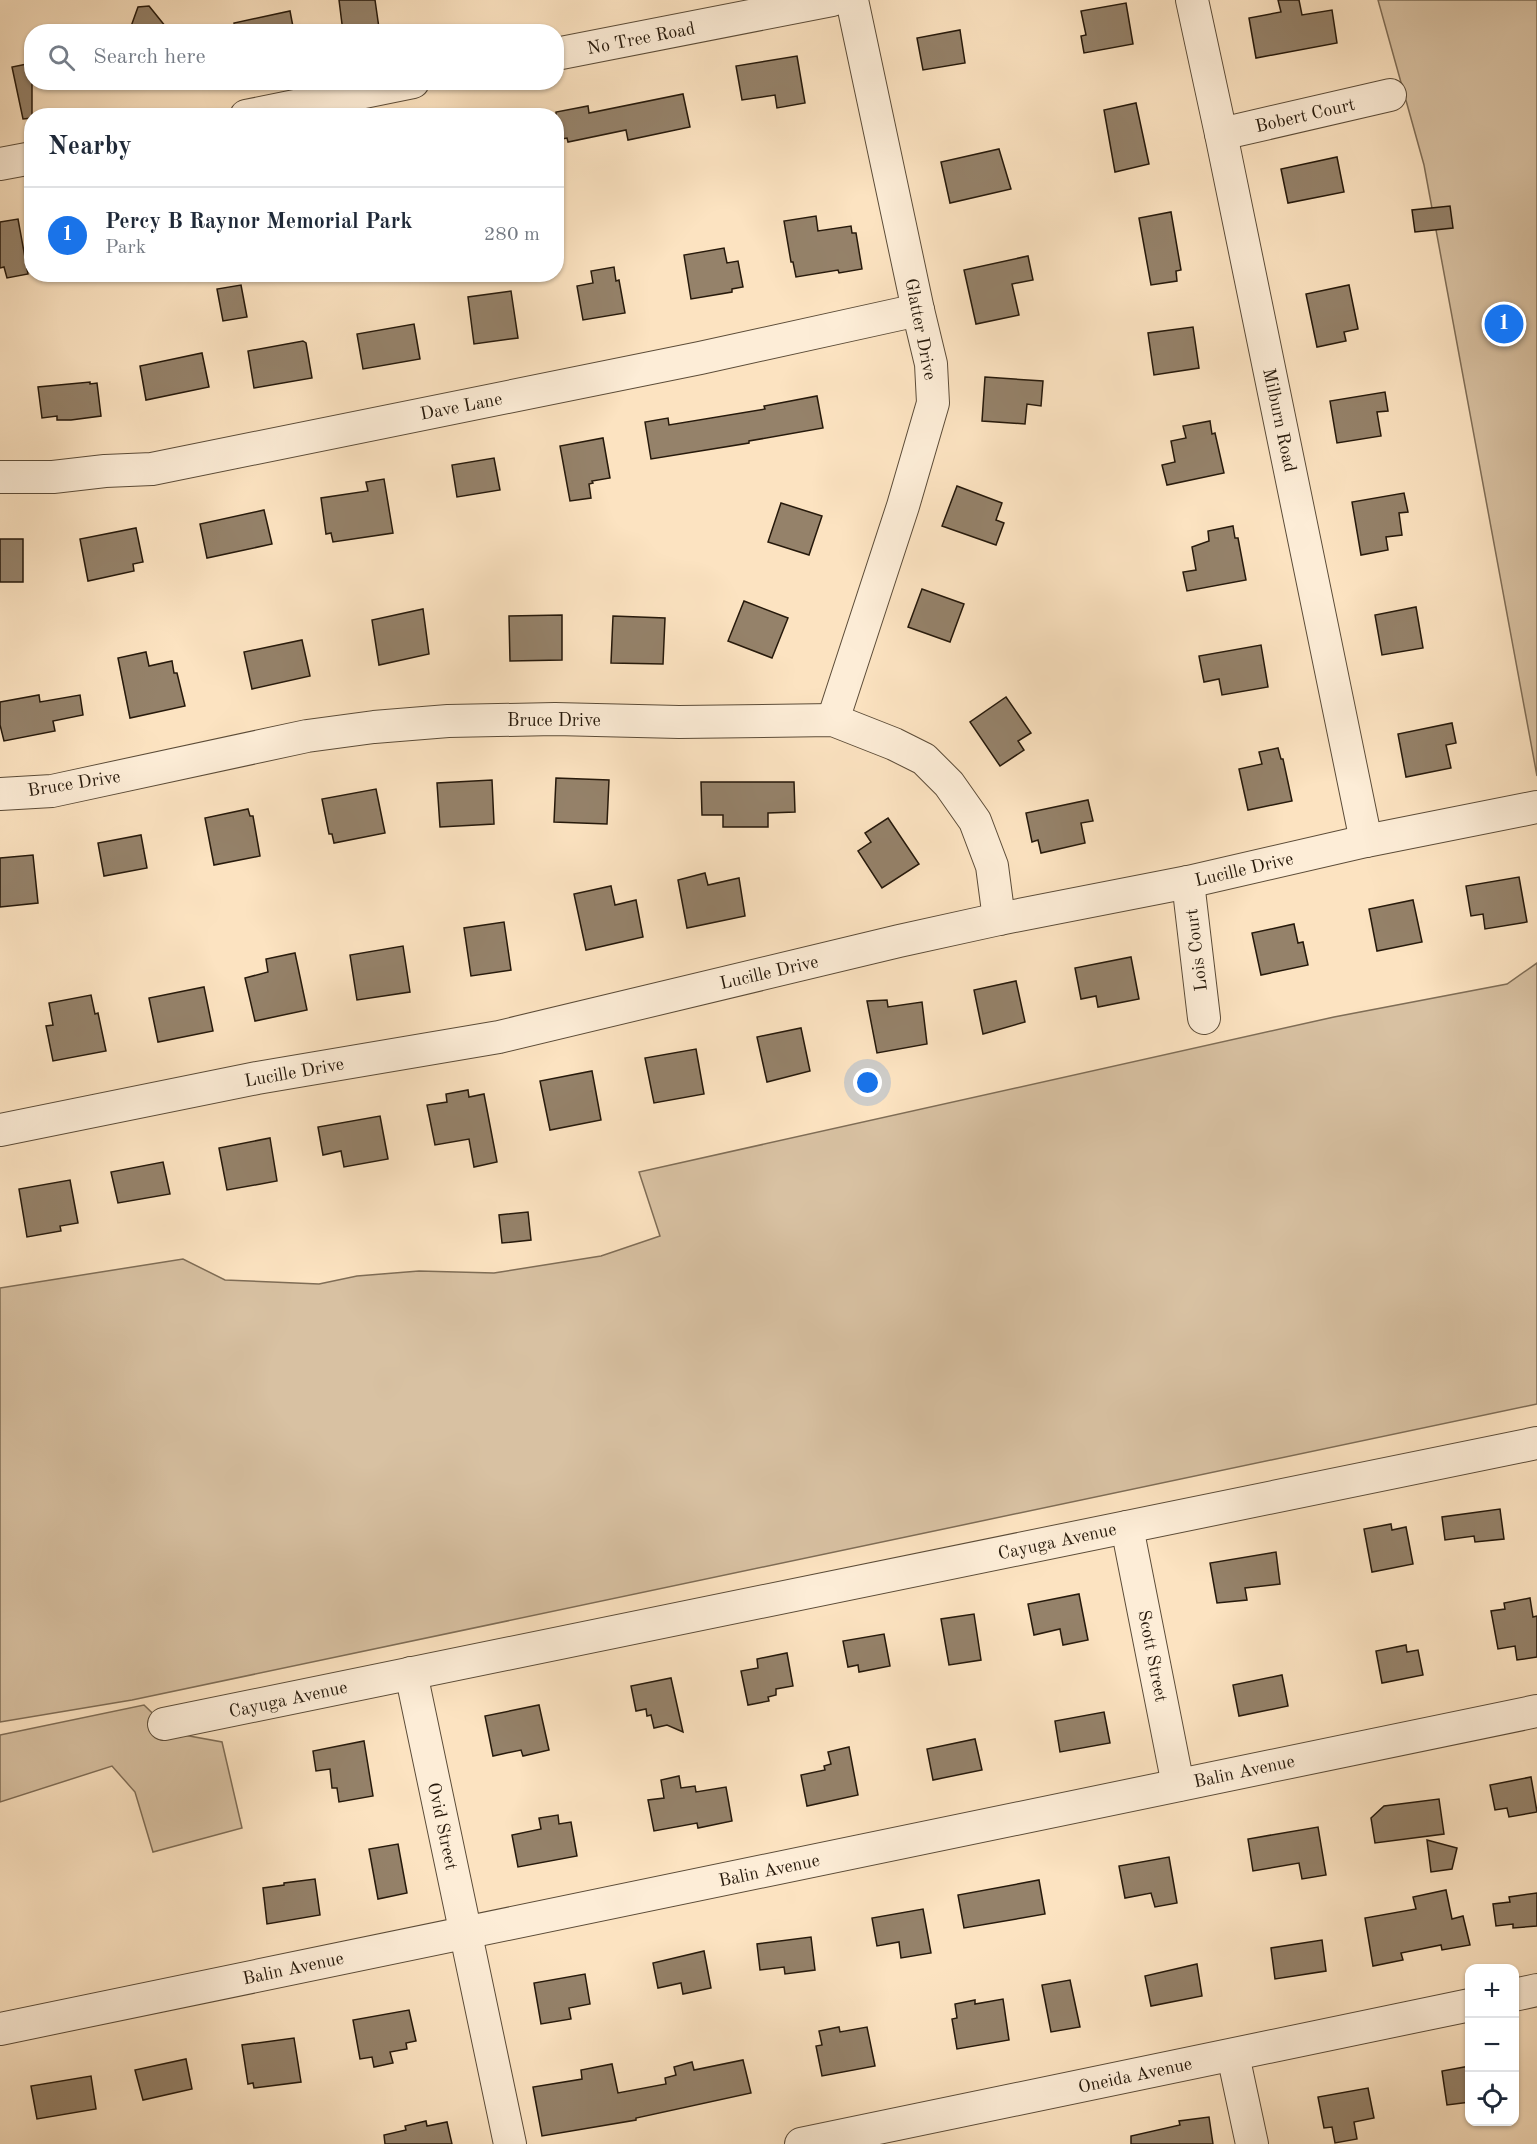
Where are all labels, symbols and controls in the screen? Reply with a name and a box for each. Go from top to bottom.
street label: No Tree Road [586,20,697,58]
search box [24,24,564,90]
icon: search [45,41,78,74]
text: Search here [93,46,206,68]
street label: Bobert Court [1254,96,1357,136]
text: Nearby [48,134,132,160]
text: Percy B Raynor Memorial Park [105,211,413,233]
text: 1 [62,225,73,245]
text: 280 m [484,225,540,245]
text: Park [105,238,146,258]
street label: Glatter Drive [901,277,939,382]
pin: 1 [1484,302,1524,346]
street label: Milburn Road [1259,367,1299,474]
street label: Dave Lane [419,390,504,424]
street label: Bruce Drive [507,712,601,730]
street label: Bruce Drive [26,768,122,800]
street label: Lucille Drive [1193,850,1295,890]
street label: Lois Court [1183,908,1211,992]
street label: Lucille Drive [718,953,820,993]
street label: Lucille Drive [243,1055,345,1091]
your location [853,1068,882,1097]
street label: Cayuga Avenue [996,1521,1118,1563]
street label: Scott Street [1134,1609,1170,1704]
street label: Cayuga Avenue [227,1679,349,1721]
street label: Balin Avenue [1192,1752,1296,1791]
street label: Ovid Street [424,1781,460,1872]
street label: Balin Avenue [717,1851,821,1890]
street label: Balin Avenue [241,1949,345,1988]
map controls [1465,1964,1519,2126]
button: + [1465,1964,1519,2018]
button: − [1465,2018,1519,2072]
street label: Oneida Avenue [1077,2055,1194,2097]
button: locate [1465,2072,1519,2126]

